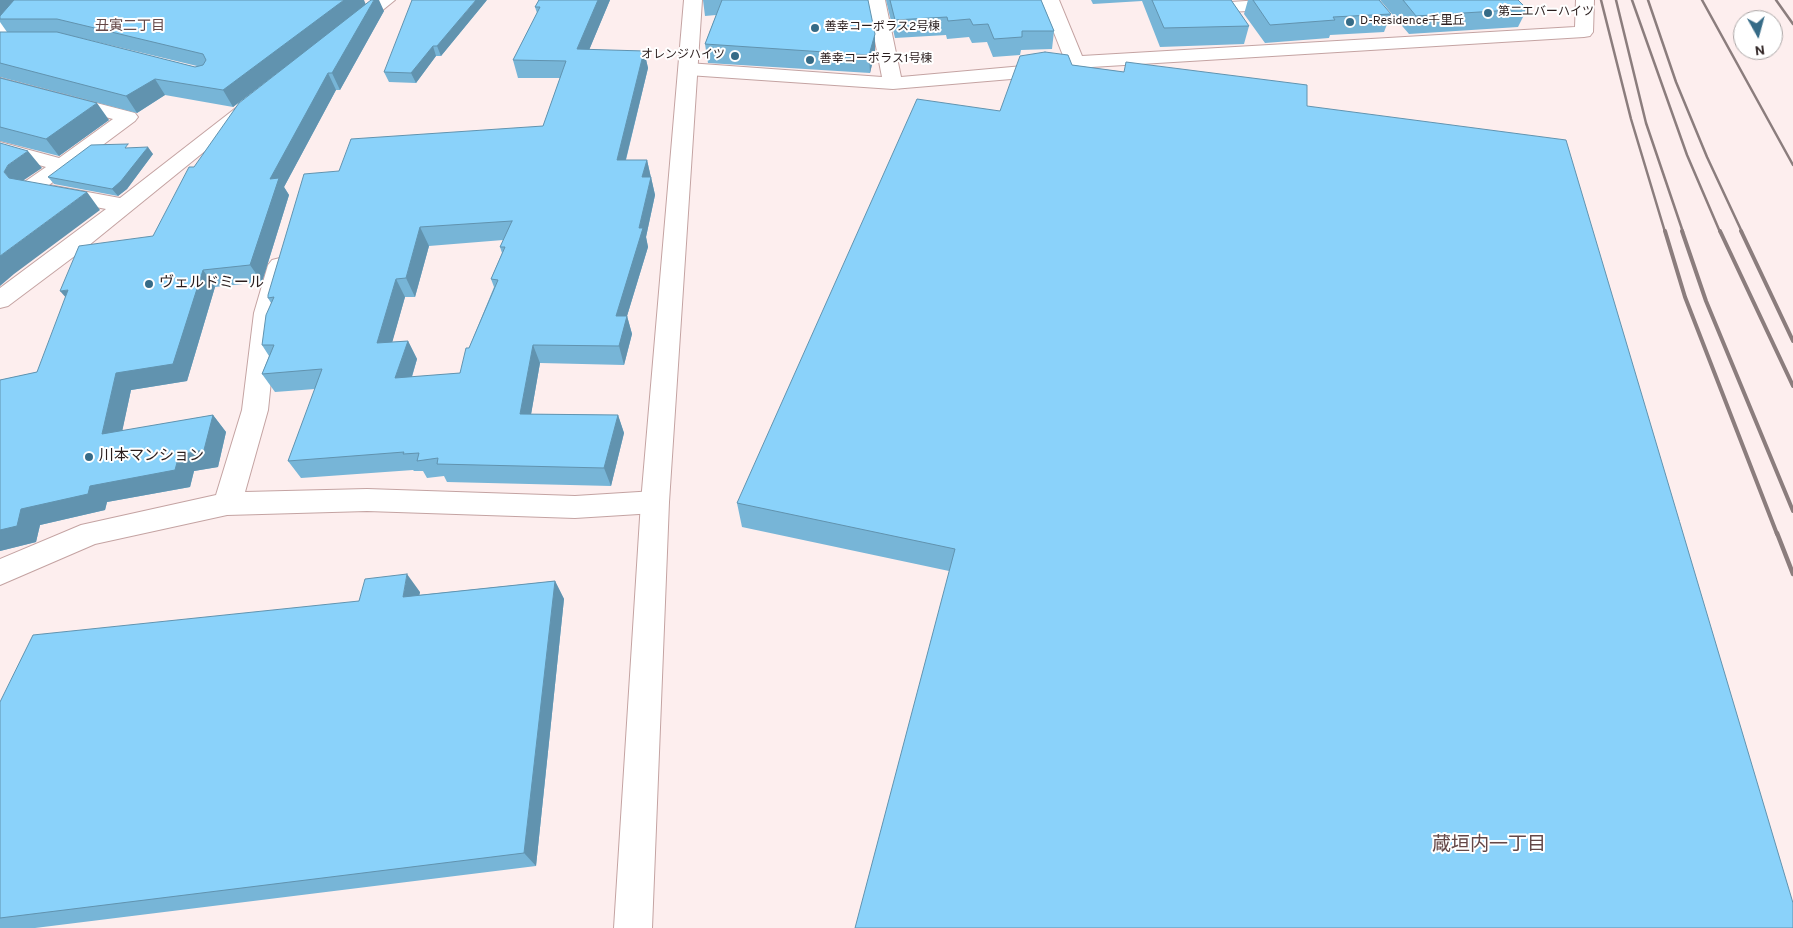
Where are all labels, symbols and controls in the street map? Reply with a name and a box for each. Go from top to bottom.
place label: 第二エバーハイツ [1498,6,1594,20]
marker: 第二エバーハイツ [1482,7,1494,19]
north arrow [1733,10,1783,60]
place label: D-Residence千里丘 [1360,15,1464,29]
marker: D-Residence千里丘 [1344,16,1356,28]
district label: 丑寅二丁目 [95,19,165,35]
place label: 善幸コーポラス2号棟 [825,21,940,35]
marker: 善幸コーポラス2号棟 [809,22,821,34]
text: N [1754,40,1766,58]
place label: オレンジハイツ [641,49,725,63]
marker: オレンジハイツ [729,50,741,62]
place label: 善幸コーポラス1号棟 [820,53,932,67]
marker: 善幸コーポラス1号棟 [804,54,816,66]
place label: ヴェルドミール [159,275,264,293]
marker: ヴェルドミール [143,278,155,290]
place label: 川本マンション [99,448,204,466]
marker: 川本マンション [83,451,95,463]
district label: 蔵垣内一丁目 [1432,835,1546,857]

